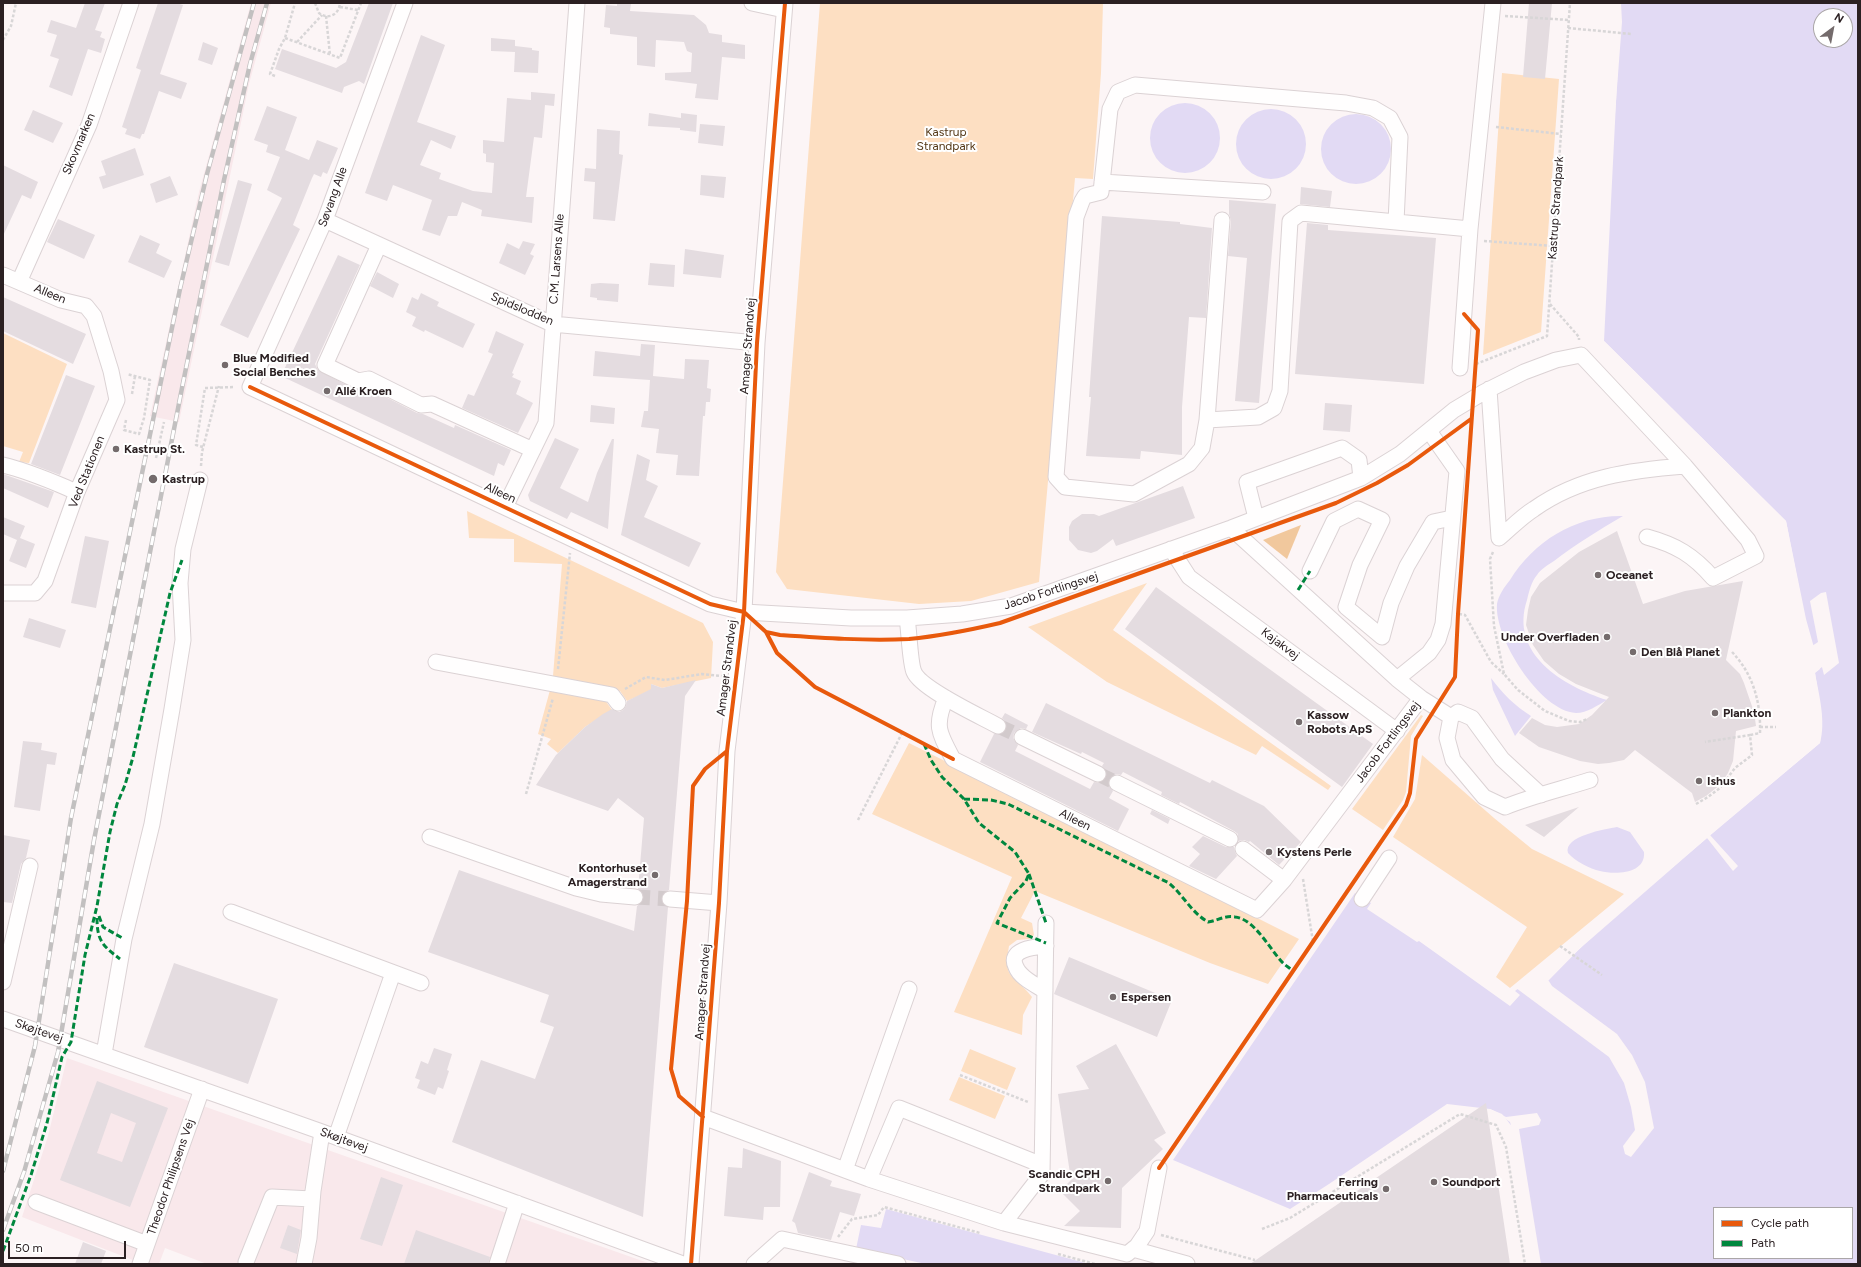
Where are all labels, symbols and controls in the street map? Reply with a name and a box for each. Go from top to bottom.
north arrow [1813,8,1853,48]
text: N [1832,10,1846,26]
street label: Skovmarken [60,111,98,177]
park label: Kastrup Strandpark [917,125,975,153]
street label: Kastrup Strandpark [1545,156,1567,260]
street label: Søvang Alle [315,165,351,229]
street label: C.M. Larsens Alle [547,213,567,305]
street label: Alleen [32,281,68,307]
street label: Spidslodden [488,289,556,329]
street label: Amager Strandvej [737,297,759,395]
place label: Blue Modified Social Benches [233,351,316,379]
marker: Blue Modified Social Benches [220,360,230,370]
place label: Allé Kroen [335,384,392,398]
marker: Allé Kroen [322,386,332,396]
street label: Ved Stationen [66,434,108,510]
place label: Kastrup St. [124,442,185,456]
marker: Kastrup St. [111,444,121,454]
place label: Kastrup [162,472,205,486]
marker: Kastrup [147,473,159,485]
street label: Alleen [482,479,518,507]
place label: Oceanet [1606,568,1653,582]
street label: Jacob Fortlingsvej [1002,569,1100,613]
marker: Oceanet [1593,570,1603,580]
street label: Amager Strandvej [714,619,740,717]
street label: Kajakvej [1258,625,1302,663]
place label: Under Overfladen [1501,630,1599,644]
marker: Under Overfladen [1602,632,1612,642]
place label: Den Blå Planet [1641,645,1720,659]
marker: Den Blå Planet [1628,647,1638,657]
street label: Jacob Fortlingsvej [1353,698,1423,786]
place label: Plankton [1723,706,1771,720]
place label: Kassow Robots ApS [1307,708,1372,736]
marker: Plankton [1710,708,1720,718]
marker: Kassow Robots ApS [1294,717,1304,727]
place label: Ishus [1707,774,1735,788]
marker: Ishus [1694,776,1704,786]
street label: Alleen [1057,806,1093,834]
place label: Kystens Perle [1277,845,1352,859]
marker: Kystens Perle [1264,847,1274,857]
place label: Kontorhuset Amagerstrand [568,861,647,889]
marker: Kontorhuset Amagerstrand [650,870,660,880]
street label: Amager Strandvej [692,943,714,1041]
place label: Espersen [1121,990,1171,1004]
marker: Espersen [1108,992,1118,1002]
street label: Skøjtevej [13,1016,65,1046]
street label: Theodor Philipsens Vej [144,1117,198,1237]
street label: Skøjtevej [318,1125,370,1155]
place label: Scandic CPH Strandpark [1028,1167,1100,1195]
place label: Ferring Pharmaceuticals [1287,1175,1378,1203]
place label: Soundport [1442,1175,1501,1189]
marker: Scandic CPH Strandpark [1103,1176,1113,1186]
marker: Soundport [1429,1177,1439,1187]
marker: Ferring Pharmaceuticals [1381,1184,1391,1194]
legend [1713,1207,1853,1259]
text: Cycle path [1751,1216,1809,1230]
scale bar [10,1233,128,1259]
text: Path [1751,1236,1775,1250]
text: 50 m [15,1241,43,1255]

